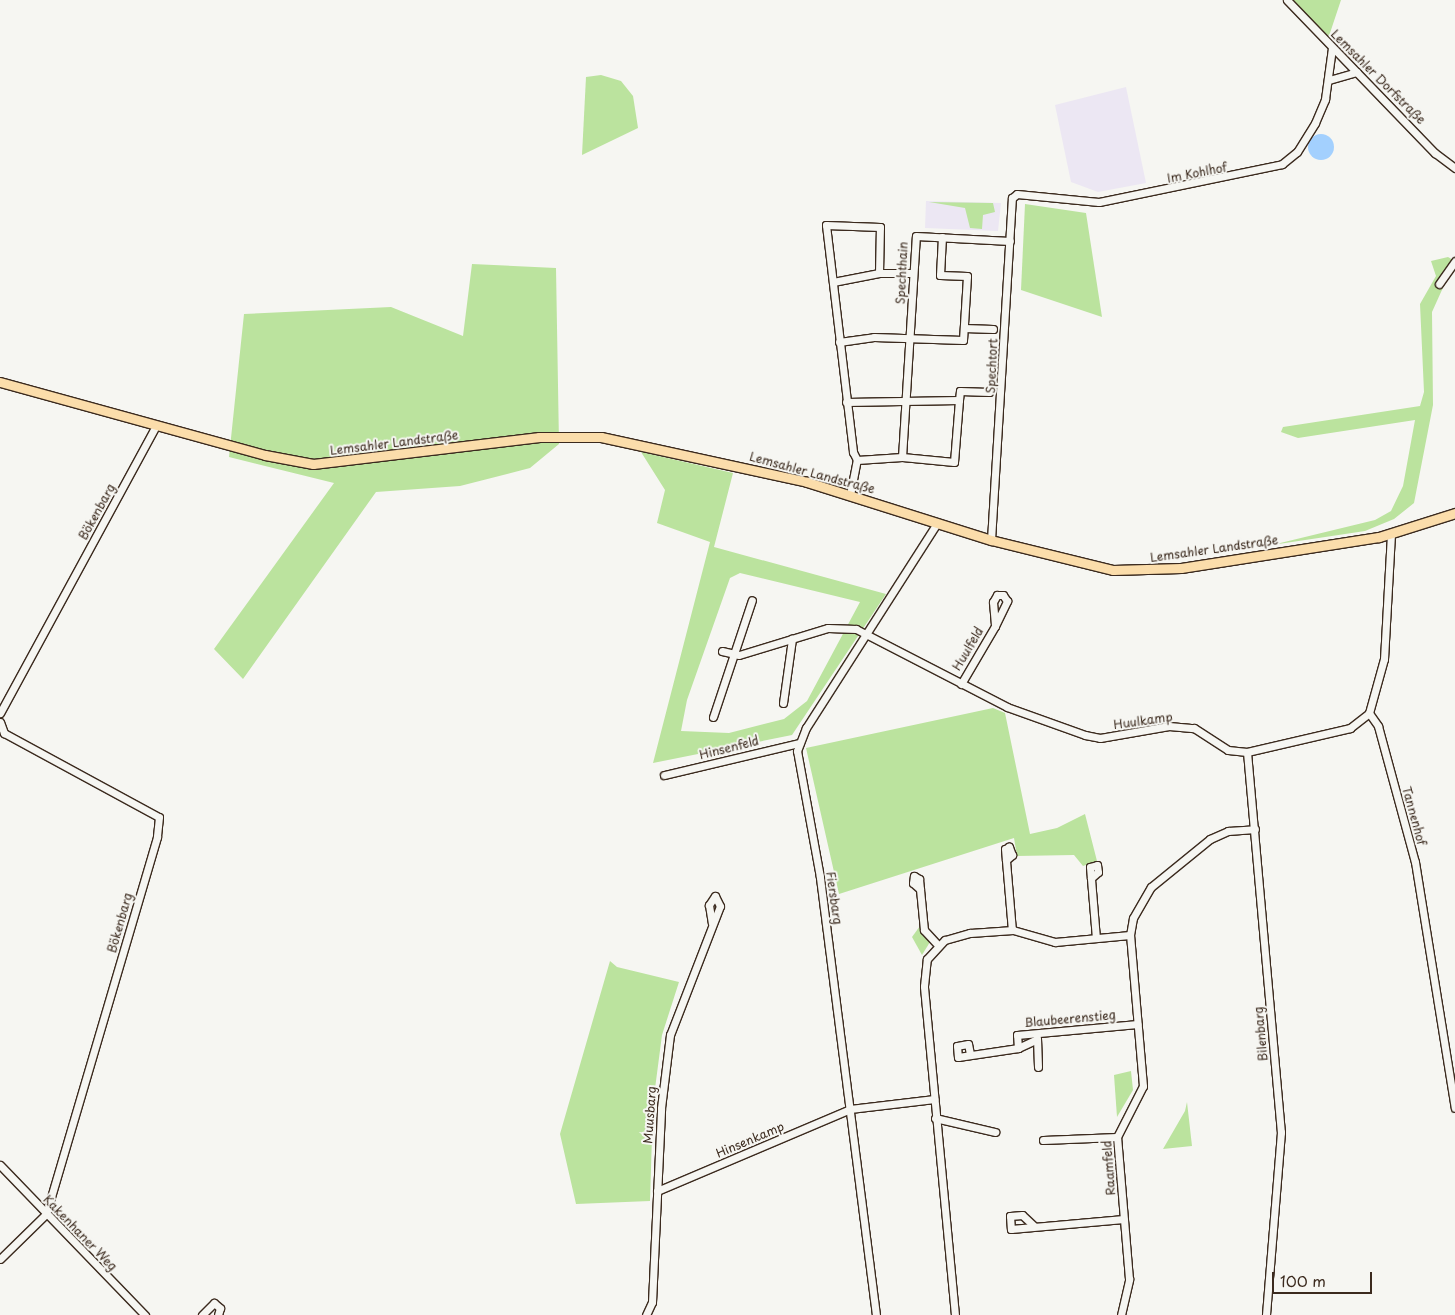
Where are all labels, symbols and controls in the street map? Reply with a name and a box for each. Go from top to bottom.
street label: Lemsahler Dorfstraße [1327,26,1429,128]
street label: Im Kohlhof [1166,160,1228,186]
street label: Spechthain [893,241,911,305]
street label: Spechtort [983,338,1001,394]
street label: Lemsahler Landstraße [328,428,460,458]
street label: Lemsahler Landstraße [747,449,877,497]
street label: Bökenbarg [76,482,118,542]
street label: Lemsahler Landstraße [1148,533,1280,565]
street label: Huulfeld [949,625,987,673]
street label: Huulkamp [1112,710,1174,732]
street label: Hinsenfeld [698,734,760,762]
street label: Tannenhof [1399,785,1429,847]
street label: Fiersbarg [823,871,845,925]
street label: Bökenbarg [105,891,135,955]
street label: Bilenbarg [1251,1006,1271,1062]
street label: Blaubeerenstieg [1024,1008,1116,1030]
street label: Muusbarg [641,1086,659,1144]
street label: Hinsenkamp [714,1119,786,1161]
street label: Raamfeld [1100,1140,1118,1196]
street label: Kakenhaner Weg [40,1192,120,1274]
scale bar [1275,1262,1375,1294]
text: 100 m [1280,1269,1326,1292]

